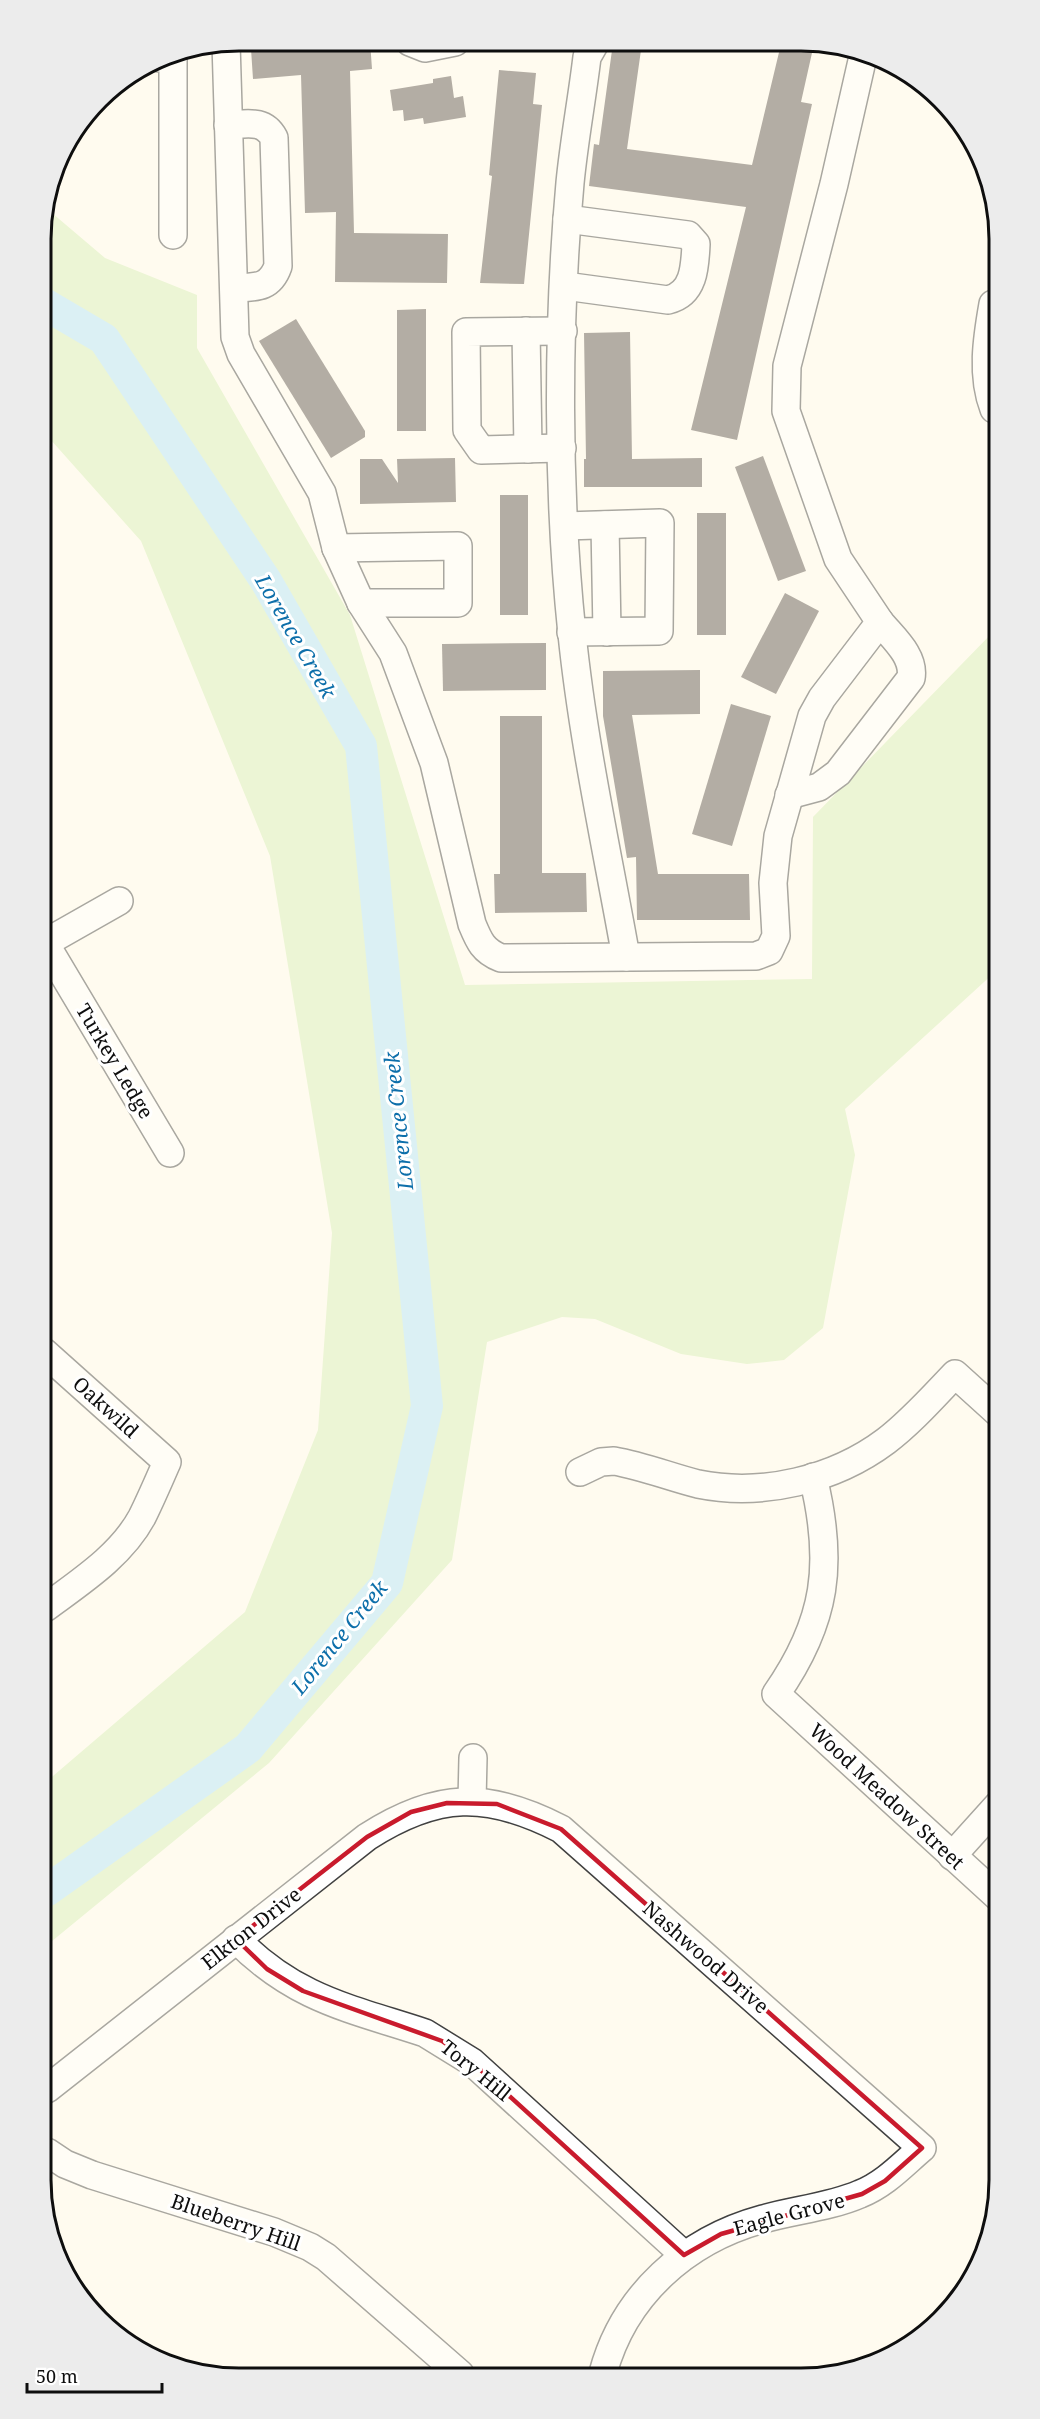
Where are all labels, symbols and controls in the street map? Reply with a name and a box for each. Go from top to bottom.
water label: Lorence Creek [249,568,343,704]
street label: Turkey Ledge [70,998,160,1124]
water label: Lorence Creek [377,1049,419,1192]
street label: Oakwild [67,1370,145,1444]
water label: Lorence Creek [284,1573,394,1701]
street label: Wood Meadow Street [804,1717,970,1875]
street label: Elkton Drive [196,1881,306,1975]
street label: Nashwood Drive [637,1895,775,2019]
street label: Tory Hill [435,2033,517,2107]
street label: Eagle Grove [730,2186,848,2242]
street label: Blueberry Hill [167,2187,305,2257]
scale bar [27,2356,162,2394]
text: 50 m [36,2364,78,2388]

